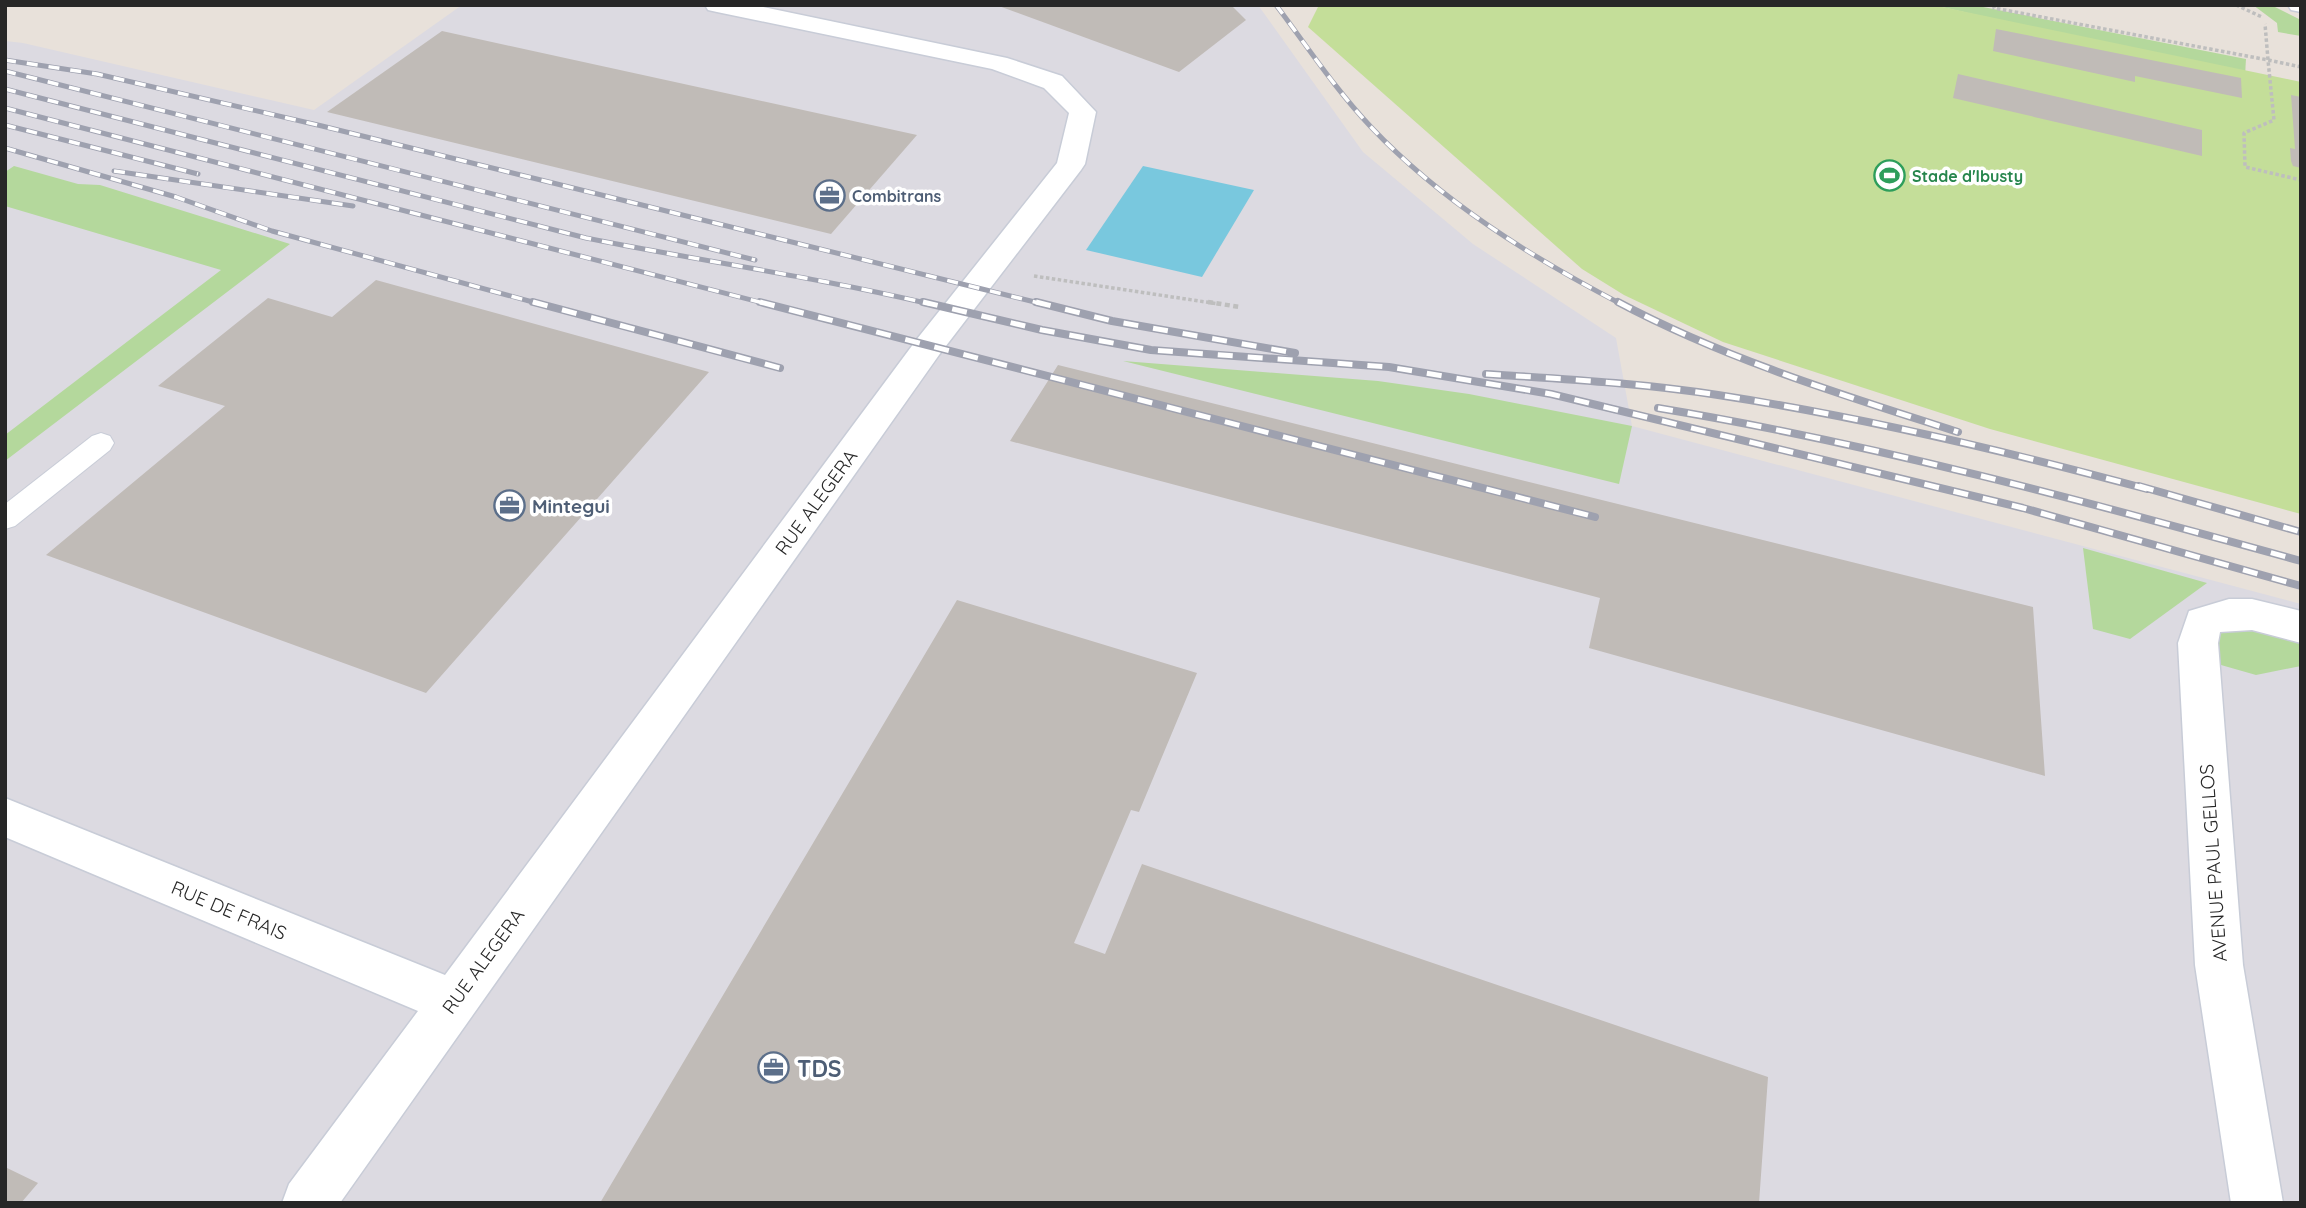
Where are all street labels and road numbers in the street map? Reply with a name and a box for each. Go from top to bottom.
street label: RUE ALEGERA [770,445,862,559]
street label: AVENUE PAUL GELLOS [2194,763,2232,963]
street label: RUE DE FRAIS [168,875,290,945]
street label: RUE ALEGERA [437,904,529,1018]

